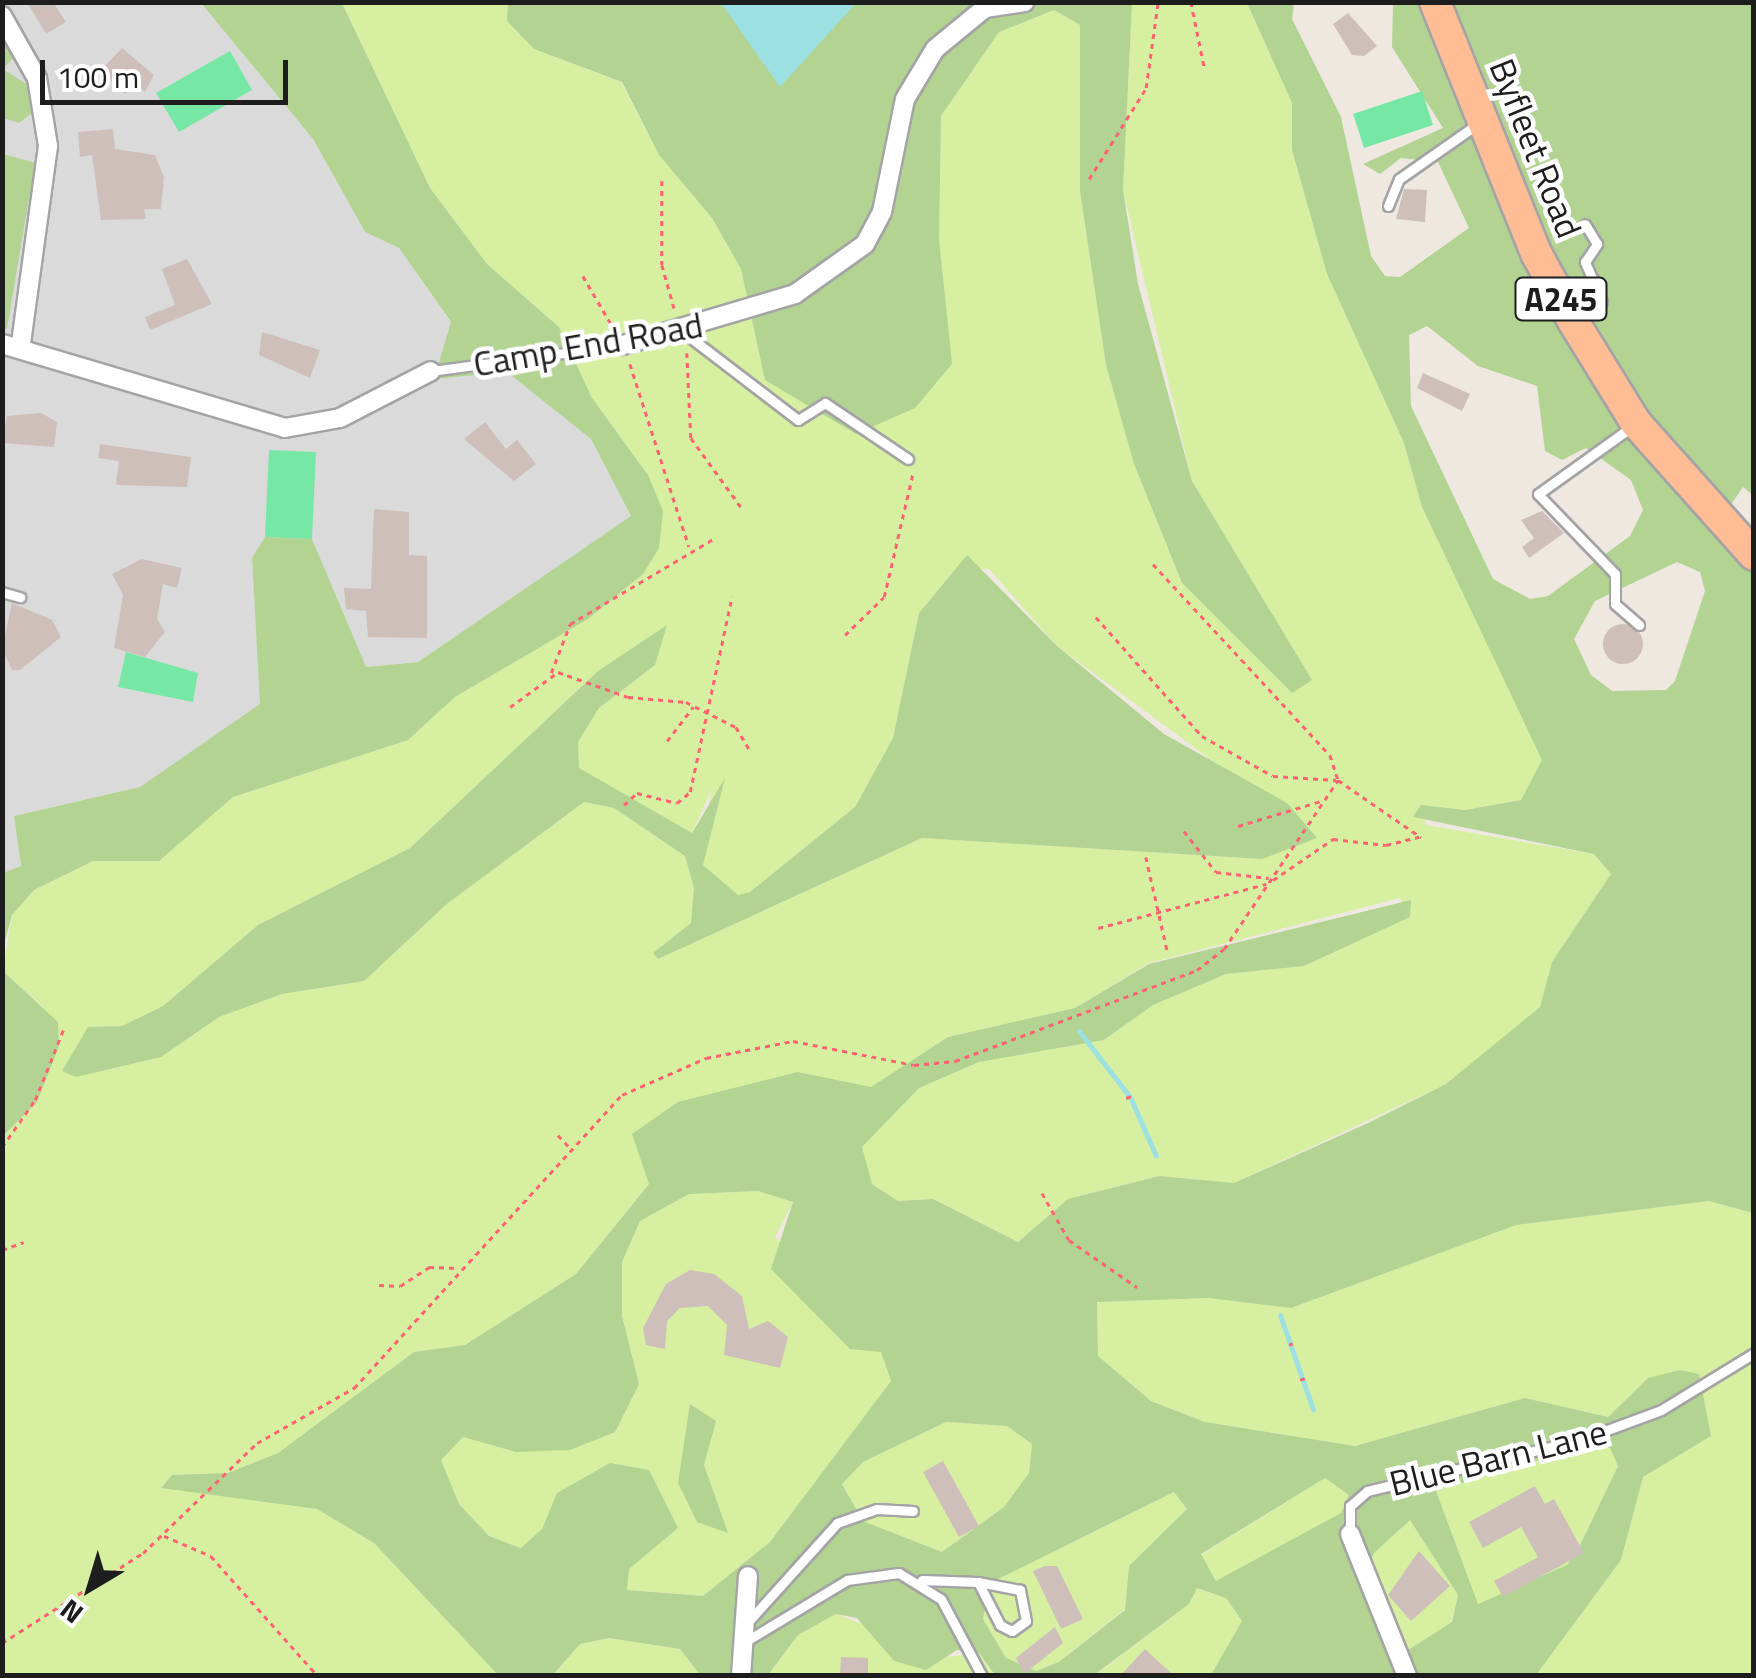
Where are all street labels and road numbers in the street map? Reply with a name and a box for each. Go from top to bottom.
street label: Byfleet Road [1481,53,1591,243]
road number: A245 [1514,272,1608,326]
street label: Camp End Road [470,303,706,385]
street label: Blue Barn Lane [1385,1410,1611,1504]

